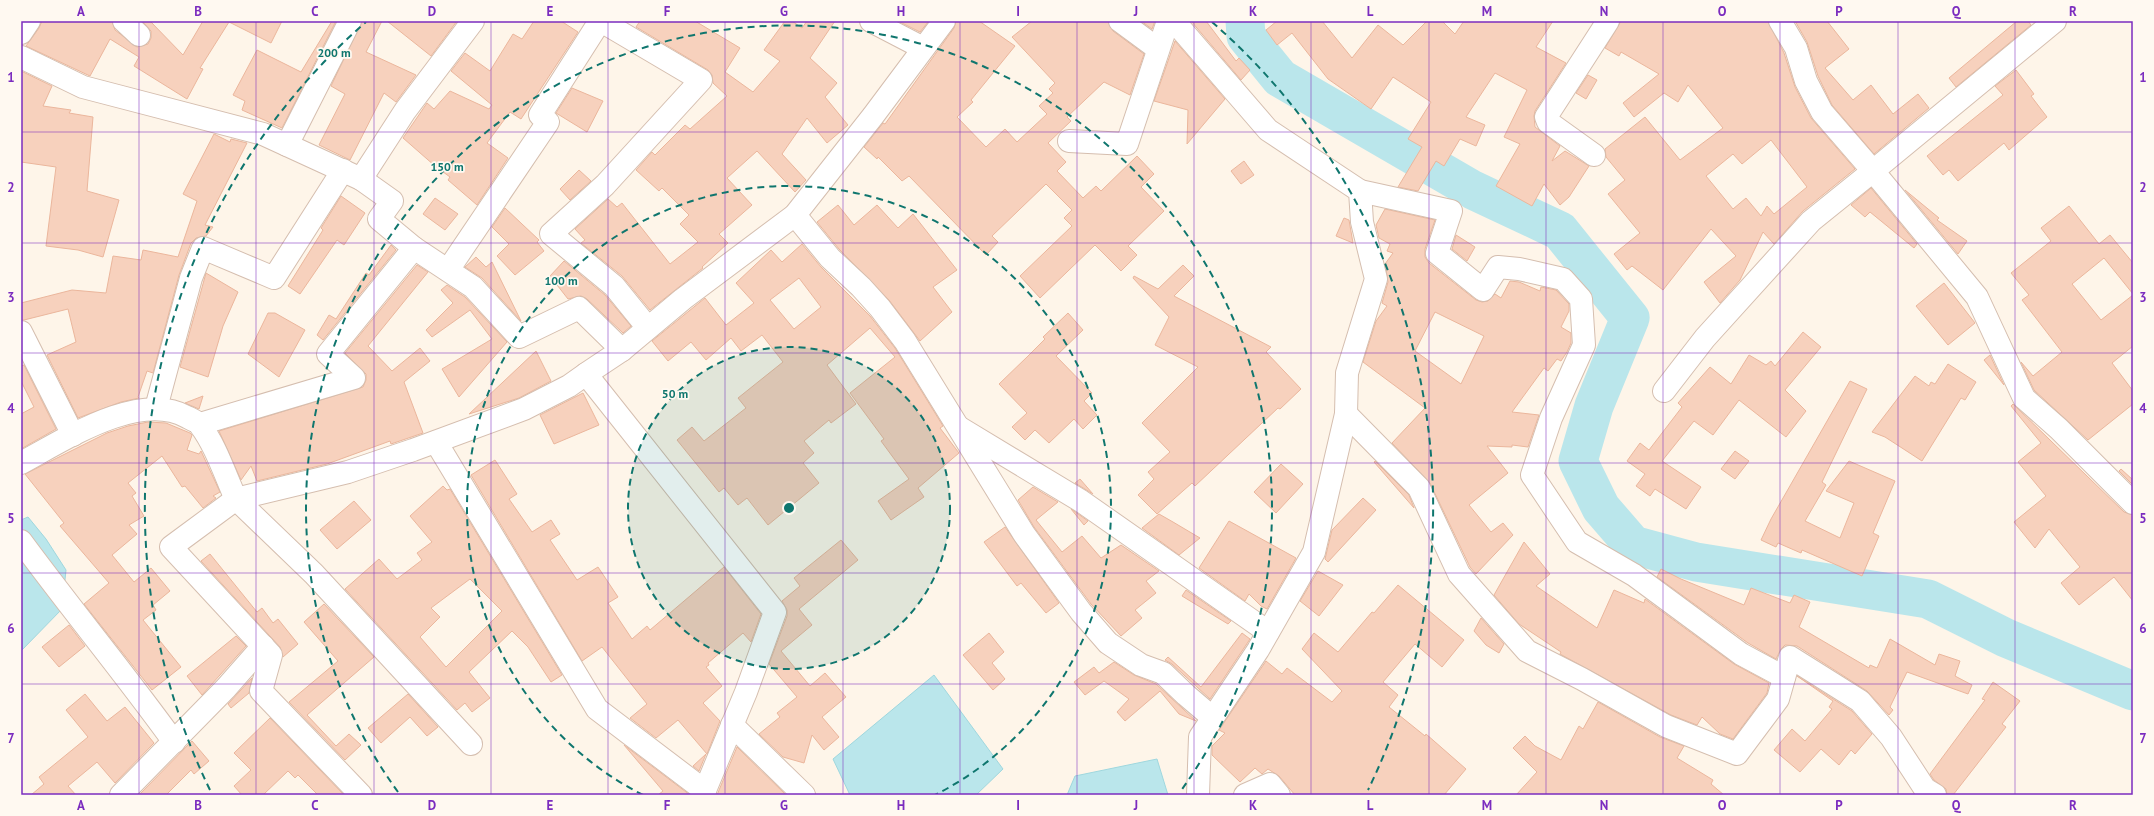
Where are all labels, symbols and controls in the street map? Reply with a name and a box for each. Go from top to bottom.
text: A [77,3,85,20]
text: B [194,3,202,20]
text: C [311,3,319,20]
text: D [428,3,436,20]
text: E [547,3,554,20]
text: F [664,3,671,20]
text: G [780,3,788,20]
text: H [897,3,905,20]
text: I [1016,3,1020,20]
text: J [1133,3,1138,20]
text: K [1249,3,1257,20]
text: L [1367,3,1374,20]
text: M [1482,3,1492,20]
text: N [1600,3,1608,20]
text: O [1718,3,1727,20]
text: P [1835,3,1843,20]
text: Q [1952,3,1962,20]
text: R [2069,3,2077,20]
text: 200 m [317,45,351,60]
text: 1 [7,69,15,86]
text: 1 [2139,69,2147,86]
text: 150 m [430,159,464,174]
text: 2 [7,179,15,196]
text: 2 [2139,179,2147,196]
text: 100 m [544,273,578,288]
text: 3 [7,289,15,306]
text: 3 [2139,289,2147,306]
text: 50 m [662,386,688,401]
text: 4 [7,400,15,417]
text: 4 [2139,400,2147,417]
centre of rings [782,501,796,515]
text: 5 [7,510,15,527]
text: 5 [2139,510,2147,527]
text: 6 [7,620,15,637]
text: 6 [2139,620,2147,637]
text: 7 [7,730,15,747]
text: 7 [2139,730,2147,747]
text: A [77,797,85,814]
text: B [194,797,202,814]
text: C [311,797,319,814]
text: D [428,797,436,814]
text: E [547,797,554,814]
text: F [664,797,671,814]
text: G [780,797,788,814]
text: H [897,797,905,814]
text: I [1016,797,1020,814]
text: J [1133,797,1138,814]
text: K [1249,797,1257,814]
text: L [1367,797,1374,814]
text: M [1482,797,1492,814]
text: N [1600,797,1608,814]
text: O [1718,797,1727,814]
text: P [1835,797,1843,814]
text: Q [1952,797,1962,814]
text: R [2069,797,2077,814]

